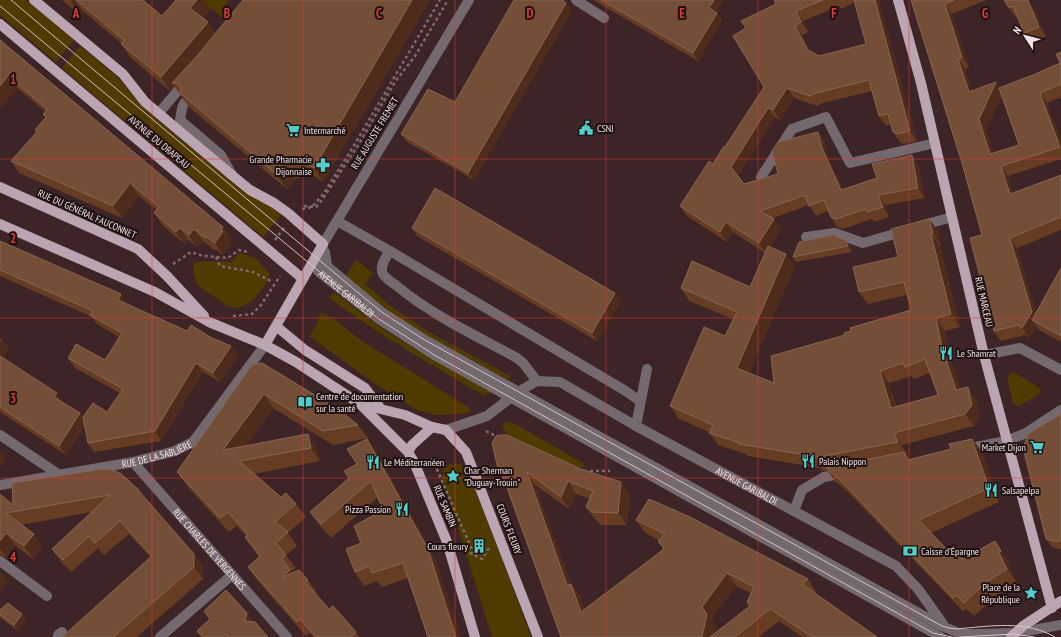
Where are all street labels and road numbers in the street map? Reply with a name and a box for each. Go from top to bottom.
street label: RUE AUGUSTE FREMIET [348,94,402,172]
street label: AVENUE DU DRAPEAU [126,113,192,171]
street label: RUE DU GÉNÉRAL FAUCONNET [36,186,139,242]
street label: AVENUE GARIBALDI [316,267,377,320]
street label: RUE MARCEAU [972,276,996,328]
street label: RUE DE LA SABLIÈRE [121,437,194,470]
street label: AVENUE GARIBALDI [713,464,780,508]
street label: RUE SAMBIN [430,483,460,529]
street label: COURS FLEURY [493,502,525,556]
street label: RUE CHARLES DE VERGENNES [170,506,249,593]

